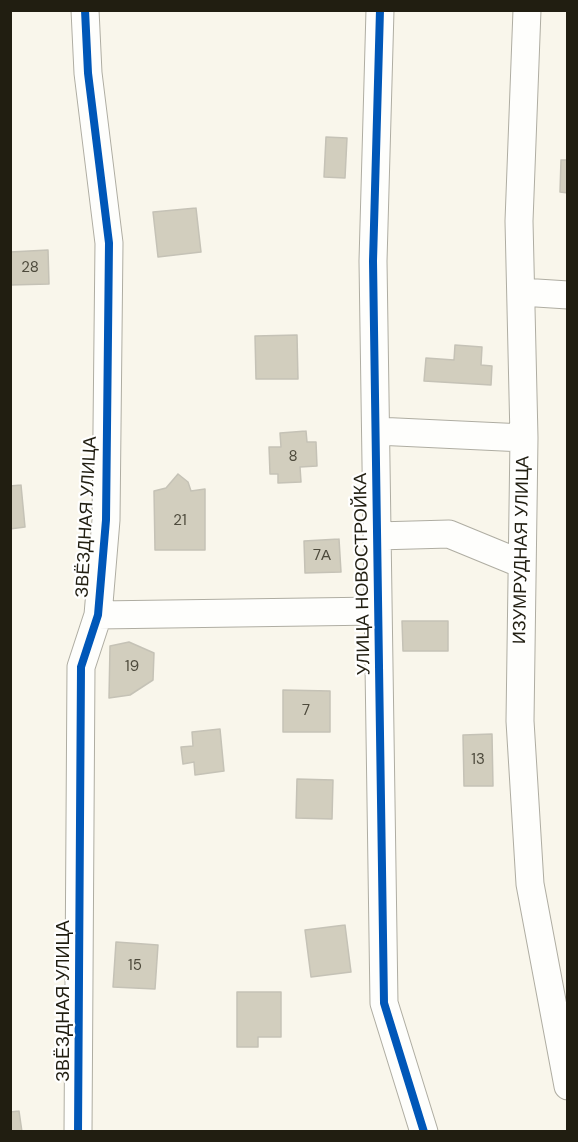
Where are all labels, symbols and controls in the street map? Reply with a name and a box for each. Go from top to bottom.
house number: 28 [21,259,39,277]
street label: ЗВЁЗДНАЯ УЛИЦА [72,436,102,598]
house number: 8 [288,448,298,466]
street label: ИЗУМРУДНАЯ УЛИЦА [510,456,534,644]
street label: УЛИЦА НОВОСТРОЙКА [350,473,376,675]
house number: 21 [173,512,187,530]
house number: 7А [313,547,331,565]
house number: 19 [125,658,139,676]
house number: 7 [302,702,310,720]
house number: 13 [471,751,485,769]
street label: ЗВЁЗДНАЯ УЛИЦА [53,920,75,1082]
house number: 15 [128,957,142,975]

